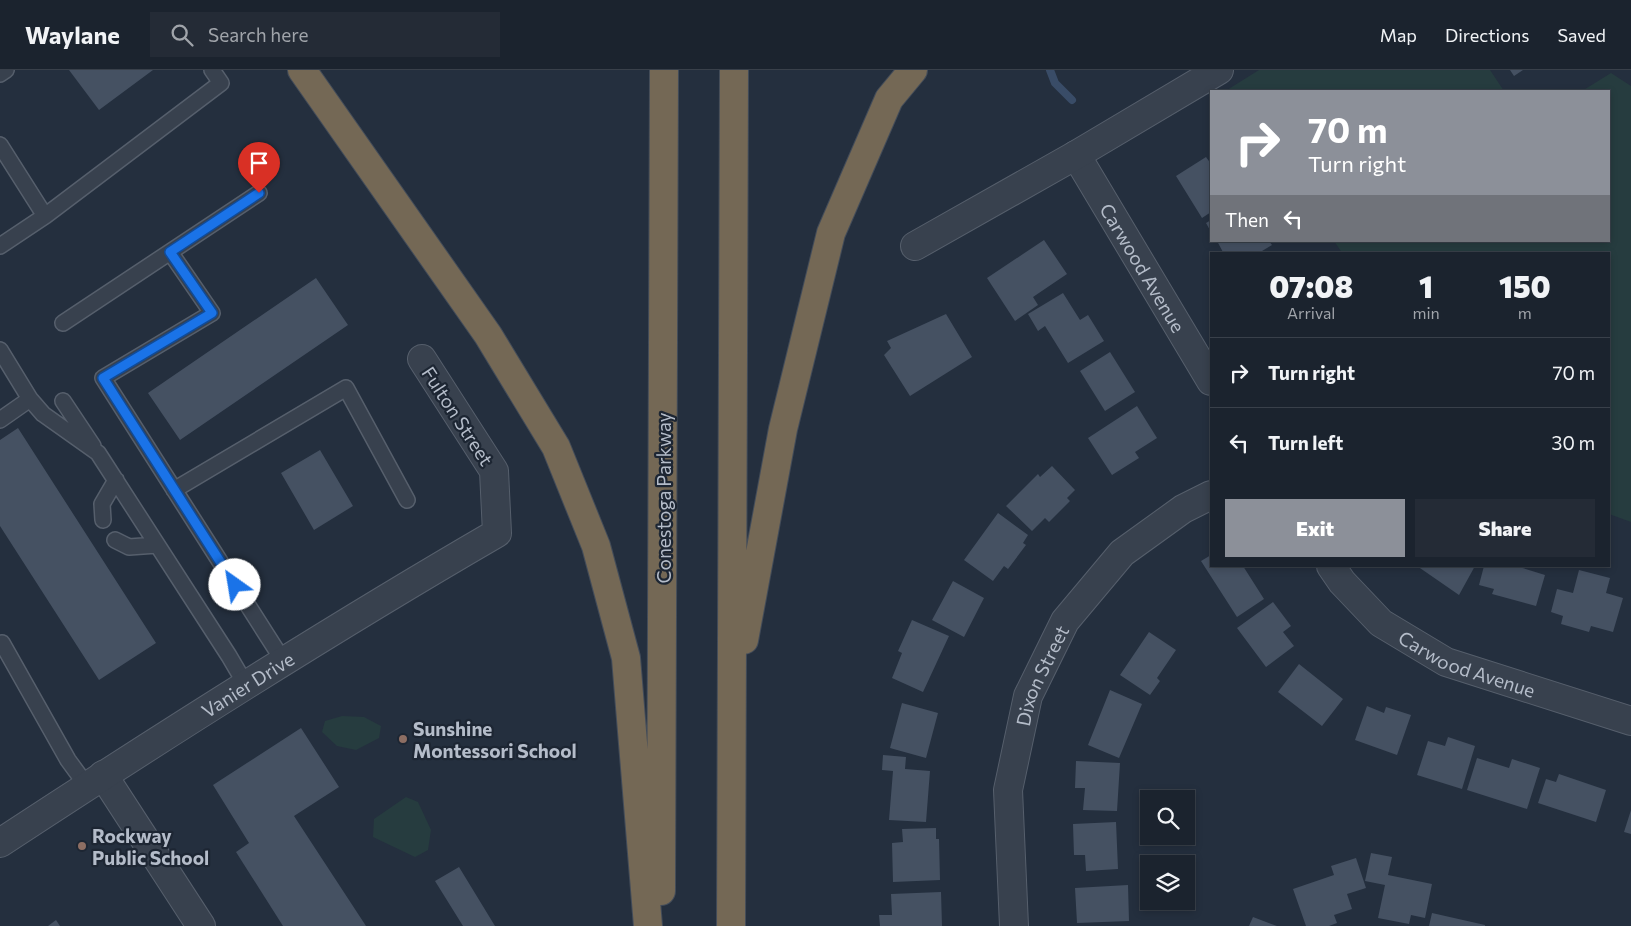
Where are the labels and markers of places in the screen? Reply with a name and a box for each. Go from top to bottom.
pin [238,142,280,193]
place label: Sunshine Montessori School [413,717,577,762]
marker: Sunshine Montessori School [397,733,409,745]
place label: Rockway Public School [92,824,209,869]
marker: Rockway Public School [76,840,88,852]

